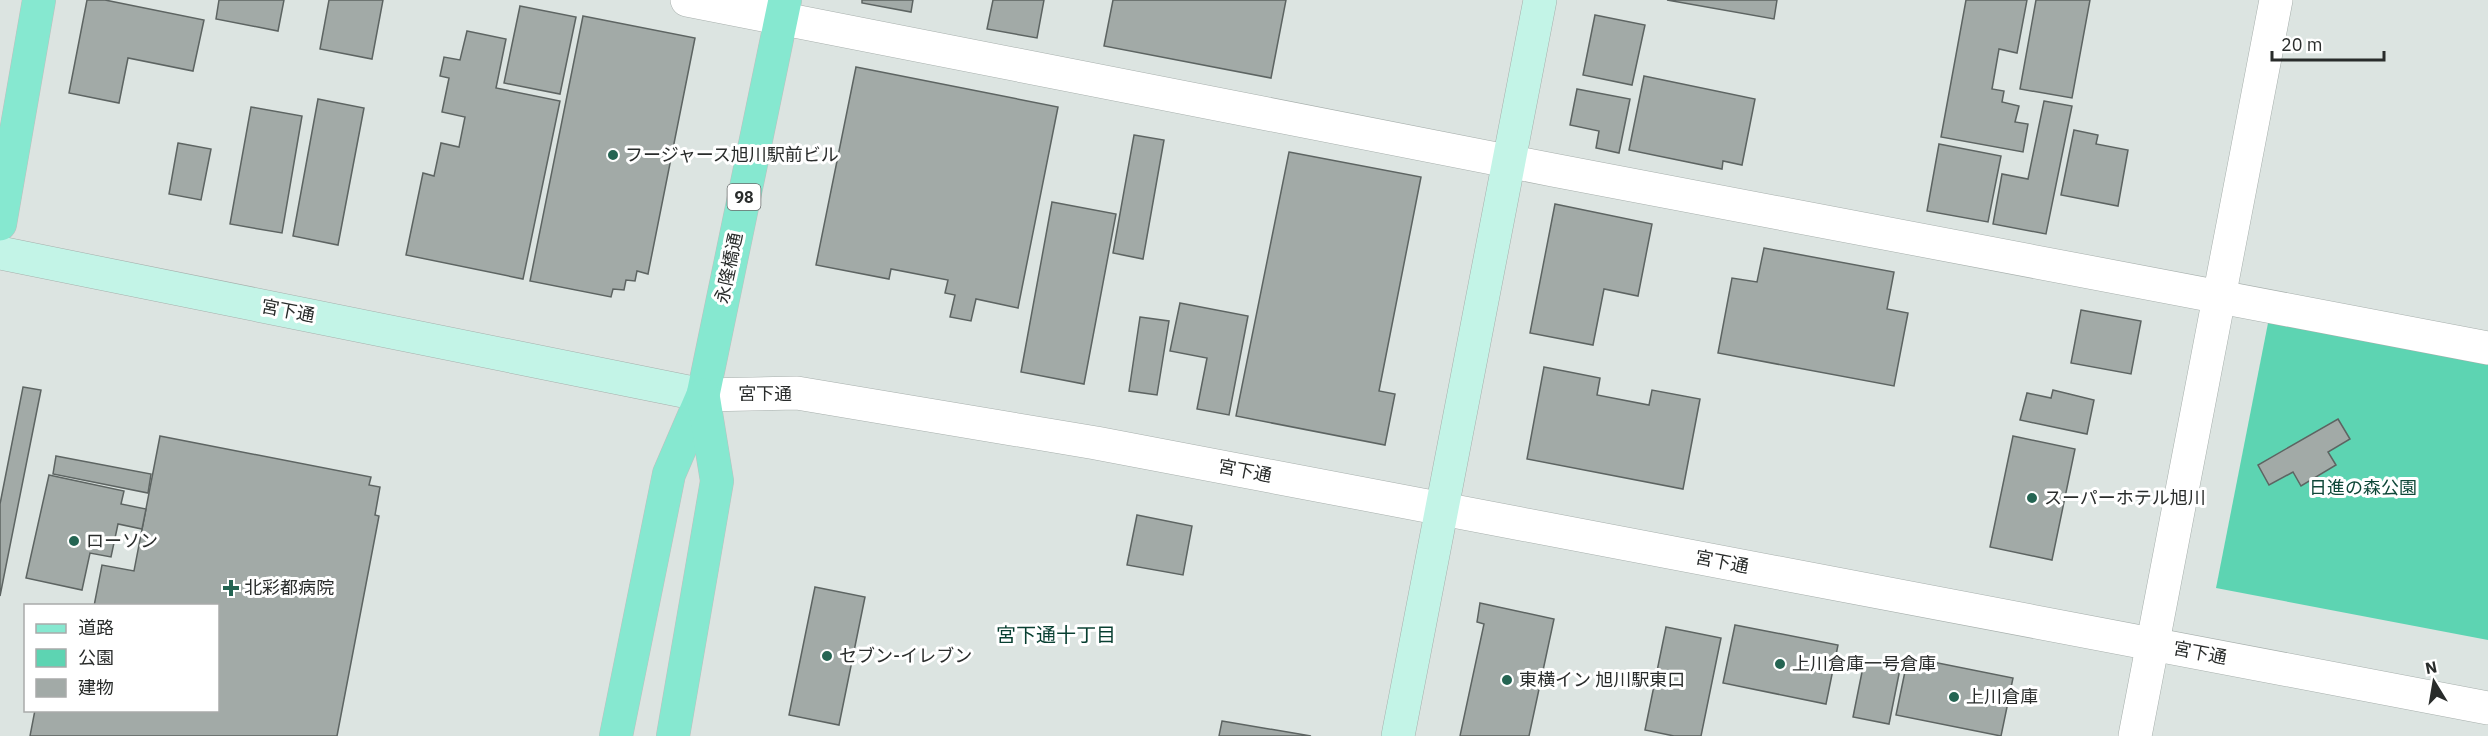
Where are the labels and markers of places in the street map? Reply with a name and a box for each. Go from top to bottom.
place label: フージャース旭川駅前ビル [625,143,839,166]
marker: フージャース旭川駅前ビル [606,148,620,162]
place label: スーパーホテル旭川 [2044,486,2206,509]
marker: スーパーホテル旭川 [2025,491,2039,505]
place label: ローソン [86,529,158,552]
marker: ローソン [67,534,81,548]
place label: 北彩都病院 [244,576,334,599]
marker: 北彩都病院 [222,579,240,597]
place label: セブン-イレブン [839,644,972,667]
marker: セブン-イレブン [820,649,834,663]
place label: 上川倉庫一号倉庫 [1792,652,1936,675]
marker: 上川倉庫一号倉庫 [1773,657,1787,671]
place label: 東横イン 旭川駅東口 [1519,668,1685,691]
marker: 東横イン 旭川駅東口 [1500,673,1514,687]
place label: 上川倉庫 [1966,685,2038,708]
marker: 上川倉庫 [1947,690,1961,704]

